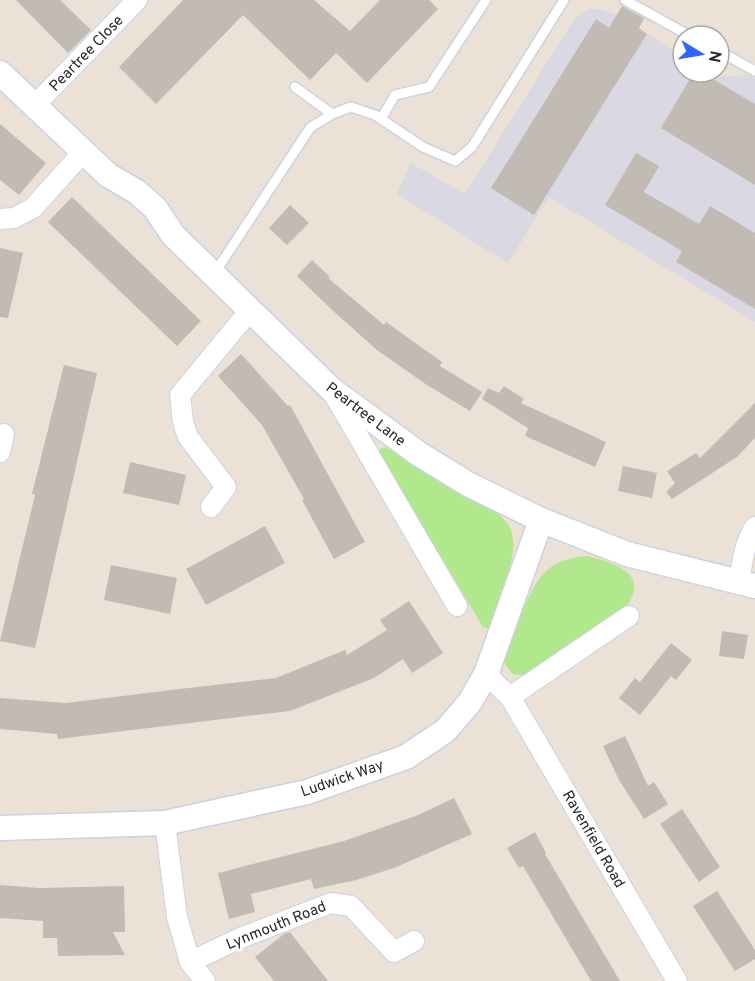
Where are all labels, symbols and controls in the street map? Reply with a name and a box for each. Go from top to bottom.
street label: Peartree Close [46,12,128,96]
north arrow [671,24,731,84]
text: N [703,49,725,64]
street label: Peartree Lane [321,379,409,451]
street label: Ludwick Way [299,756,386,802]
street label: Ravenfield Road [557,788,628,892]
street label: Lynmouth Road [224,898,329,955]

